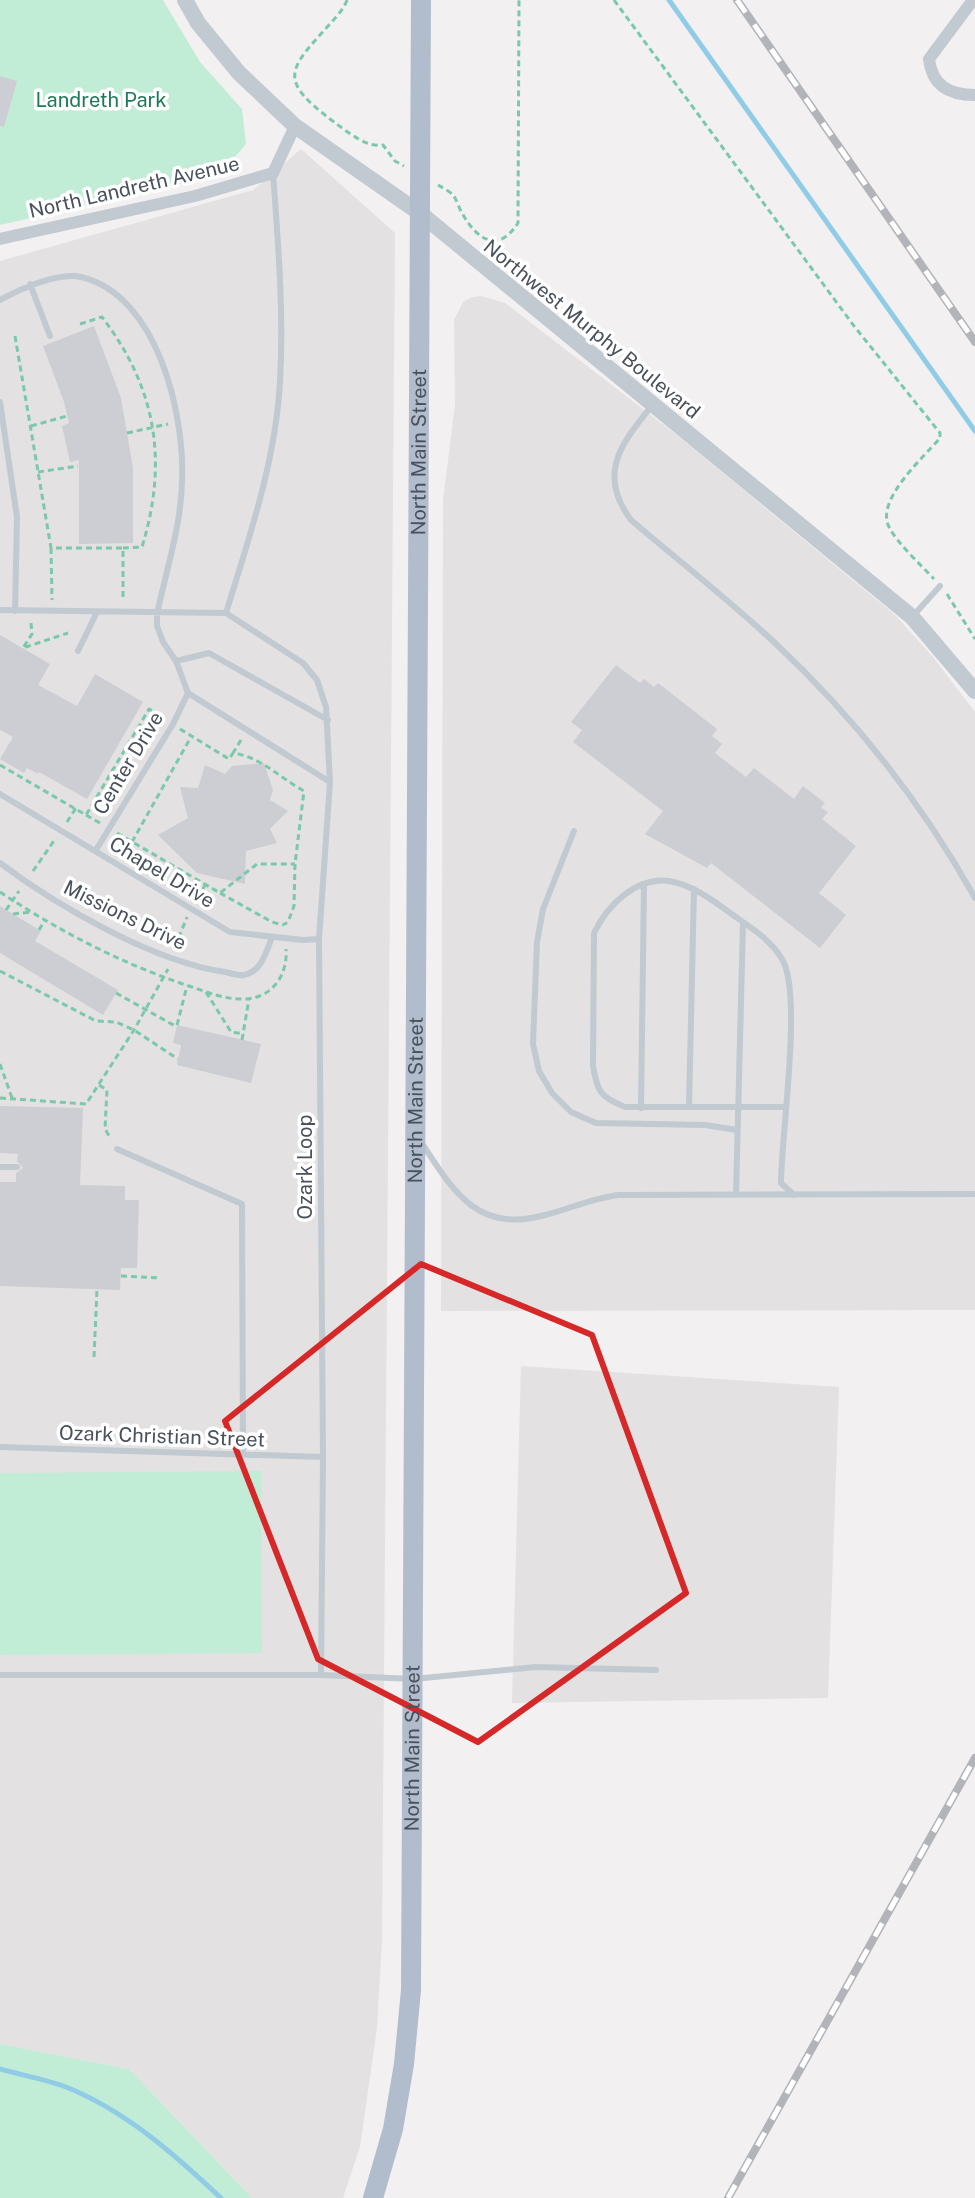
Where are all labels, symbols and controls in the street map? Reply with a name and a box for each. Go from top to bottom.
park label: Landreth Park [35,88,167,112]
street label: North Landreth Avenue [26,151,242,223]
street label: Northwest Murphy Boulevard [479,234,705,424]
street label: North Main Street [406,369,431,536]
street label: Center Drive [88,707,168,819]
street label: Chapel Drive [105,831,219,913]
street label: Missions Drive [60,875,190,955]
street label: North Main Street [403,1017,428,1184]
street label: Ozark Loop [293,1114,317,1220]
street label: Ozark Christian Street [59,1420,265,1452]
street label: North Main Street [400,1665,425,1832]

